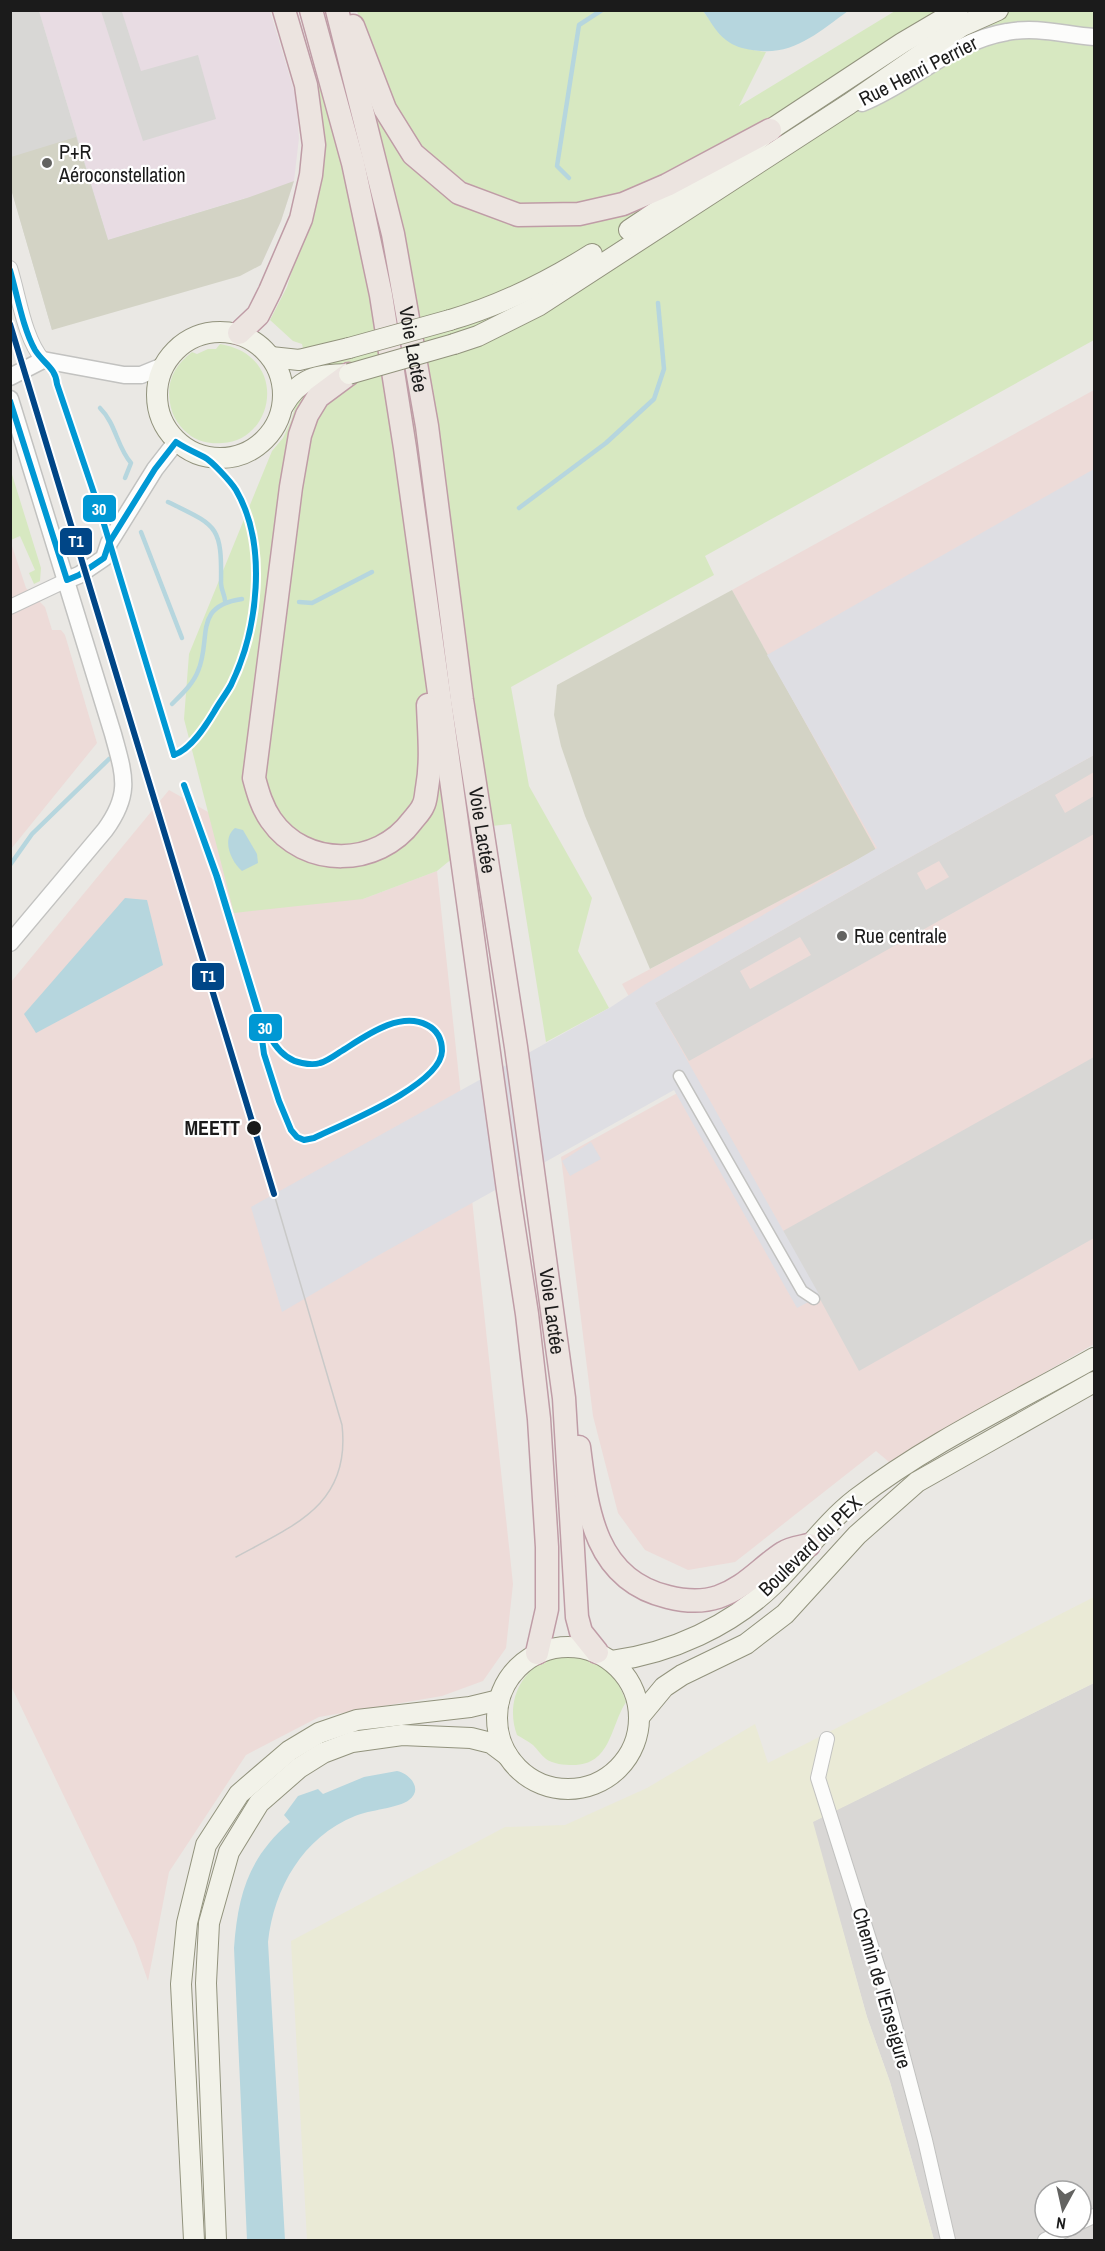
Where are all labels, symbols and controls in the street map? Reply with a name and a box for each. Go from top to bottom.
street label: Rue Henri Perrier [854,29,982,112]
place label: P+R Aéroconstellation [58,138,186,188]
marker: P+R Aéroconstellation [40,156,54,170]
street label: Voie Lactée [393,304,435,394]
line badge: 30 [82,494,117,523]
text: 30 [92,498,106,520]
line badge: T1 [59,527,93,556]
text: T1 [68,530,84,552]
street label: Voie Lactée [463,785,503,875]
place label: Rue centrale [854,922,947,949]
marker: Rue centrale [835,929,849,943]
line badge: T1 [191,962,225,991]
text: T1 [200,965,216,987]
line badge: 30 [248,1013,283,1042]
text: 30 [258,1017,272,1039]
place label: MEETT [184,1114,240,1141]
marker: MEETT [245,1119,263,1137]
street label: Voie Lactée [533,1266,572,1356]
street label: Boulevard du PEX [752,1489,867,1602]
street label: Chemin de l'Enseigure [847,1904,918,2072]
north arrow [1033,2179,1093,2239]
text: N [1055,2212,1067,2235]

